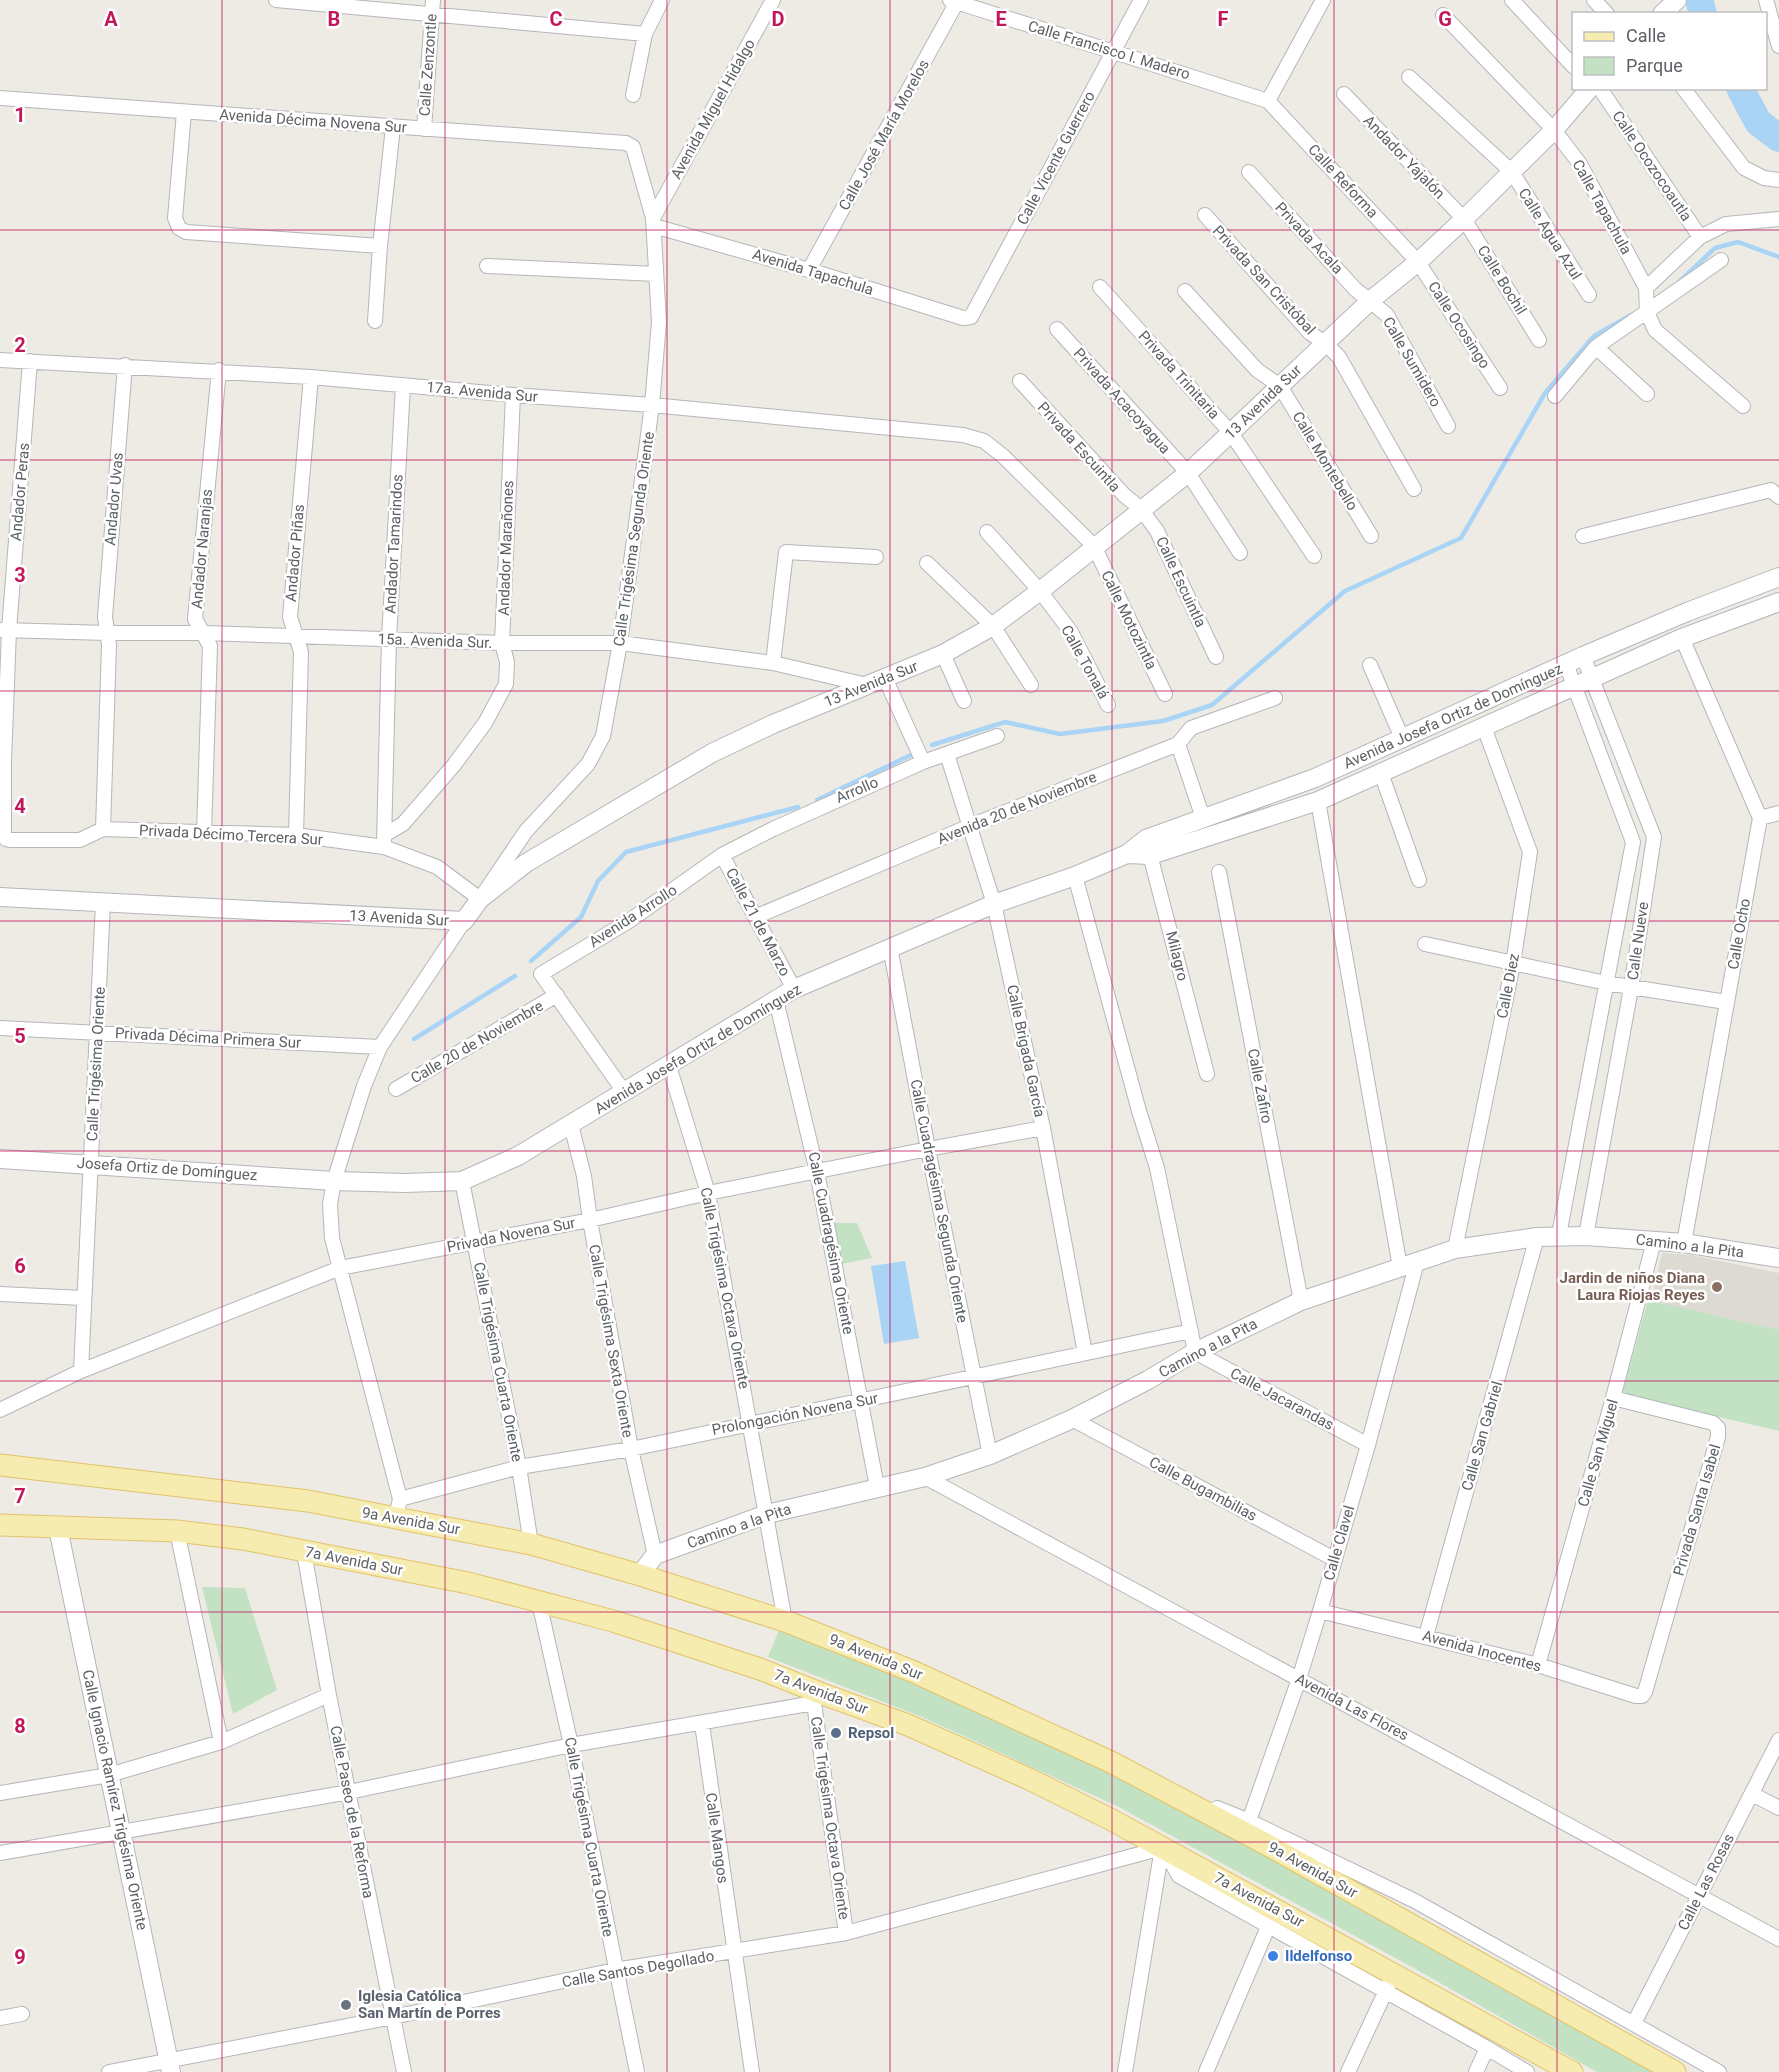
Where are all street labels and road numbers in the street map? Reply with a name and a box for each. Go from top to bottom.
street label: Calle Zenzontle [415,13,441,117]
street label: Calle Francisco I. Madero [1026,17,1192,83]
street label: Avenida Miguel Hidalgo [667,36,759,182]
street label: Calle José María Morelos [835,56,933,214]
street label: Calle Vicente Guerrero [1013,88,1099,228]
street label: Avenida Décima Novena Sur [219,105,407,137]
street label: Calle Ocozocoautla [1608,108,1696,224]
street label: Andador Yajalón [1360,111,1448,203]
street label: Calle Reforma [1304,140,1382,222]
street label: Calle Tapachula [1569,156,1635,258]
street label: Calle Agua Azul [1515,185,1585,283]
street label: Privada Acala [1271,198,1347,278]
street label: Privada San Cristóbal [1209,222,1319,338]
street label: Calle Bochil [1474,242,1530,318]
street label: Avenida Tapachula [750,245,876,299]
street label: Calle Ocosingo [1424,278,1494,372]
street label: Calle Sumidero [1379,314,1445,410]
street label: Privada Trinitaria [1135,327,1223,423]
street label: Privada Acacoyagua [1070,344,1174,458]
street label: 13 Avenida Sur [1221,361,1305,443]
street label: 17a. Avenida Sur [426,378,538,406]
street label: Privada Escuintla [1034,398,1124,496]
street label: Calle Montebello [1288,408,1362,514]
street label: Calle Trigésima Segunda Oriente [610,430,658,648]
street label: Andador Peras [7,442,33,542]
street label: Andador Uvas [101,452,127,546]
street label: Andador Tamarindos [381,474,407,614]
street label: Andador Marañones [495,480,517,616]
street label: Andador Naranjas [188,488,216,610]
street label: Andador Piñas [282,503,308,603]
street label: Calle Escuintla [1152,534,1210,630]
street label: Calle Motozintla [1097,568,1161,672]
street label: Calle Tonalá [1057,622,1113,702]
street label: 15a. Avenida Sur. [377,630,493,652]
street label: 13 Avenida Sur [821,657,921,711]
street label: Avenida Josefa Ortiz de Domínguez [1341,659,1565,773]
street label: Avenida 20 de Noviembre [935,768,1099,848]
street label: Arrollo [833,773,881,807]
street label: Privada Décimo Tercera Sur [139,821,323,849]
street label: Calle 21 de Marzo [722,865,794,979]
street label: Avenida Arrollo [586,881,680,951]
street label: Calle Ocho [1724,897,1754,971]
street label: Calle Nueve [1624,901,1652,981]
street label: 13 Avenida Sur [349,906,449,930]
street label: Milagro [1162,929,1192,983]
street label: Calle Diez [1493,952,1523,1020]
street label: Avenida Josefa Ortiz de Domínguez [591,980,805,1118]
street label: Calle Brigada García [1003,983,1049,1119]
street label: Calle Trigésima Oriente [83,986,109,1142]
street label: Calle 20 de Noviembre [408,997,547,1087]
street label: Privada Décima Primera Sur [114,1024,302,1052]
street label: Calle Zafiro [1244,1047,1276,1125]
street label: Calle Cuadragésima Segunda Oriente [907,1078,971,1324]
street label: Calle Cuadragésima Oriente [804,1150,858,1336]
street label: Josefa Ortiz de Domínguez [76,1154,258,1184]
street label: Calle Trigésima Octava Oriente [697,1186,753,1390]
street label: Privada Novena Sur [445,1214,577,1256]
street label: Camino a la Pita [1635,1230,1745,1262]
street label: Calle Trigésima Sexta Oriente [585,1243,637,1439]
street label: Calle Trigésima Cuarta Oriente [470,1261,526,1463]
street label: Camino a la Pita [1156,1314,1260,1382]
street label: Calle Jacarandas [1227,1364,1337,1434]
street label: Calle San Gabriel [1458,1379,1506,1493]
street label: Prolongación Novena Sur [710,1389,880,1439]
street label: Calle San Miguel [1574,1397,1622,1509]
street label: Privada Santa Isabel [1670,1442,1724,1578]
street label: Calle Bugambilias [1146,1453,1260,1525]
street label: Camino a la Pita [685,1500,793,1552]
street label: Calle Clavel [1320,1503,1358,1583]
street label: 9a Avenida Sur [360,1504,462,1538]
street label: 7a Avenida Sur [304,1543,404,1579]
street label: Avenida Inocentes [1421,1626,1543,1676]
street label: 9a Avenida Sur [827,1630,925,1684]
street label: 7a Avenida Sur [771,1666,871,1718]
street label: Calle Ignacio Ramírez Trigésima Oriente [79,1668,151,1932]
street label: Avenida Las Flores [1292,1670,1412,1744]
street label: Calle Trigésima Octava Oriente [807,1715,853,1921]
street label: Calle Paseo de la Reforma [326,1724,378,1900]
street label: Calle Trigésima Cuarta Oriente [561,1736,617,1938]
street label: Calle Mangos [702,1792,732,1884]
street label: Calle Las Rosas [1674,1831,1738,1933]
street label: 9a Avenida Sur [1265,1838,1361,1902]
street label: 7a Avenida Sur [1211,1869,1307,1931]
street label: Calle Santos Degollado [560,1947,716,1991]

